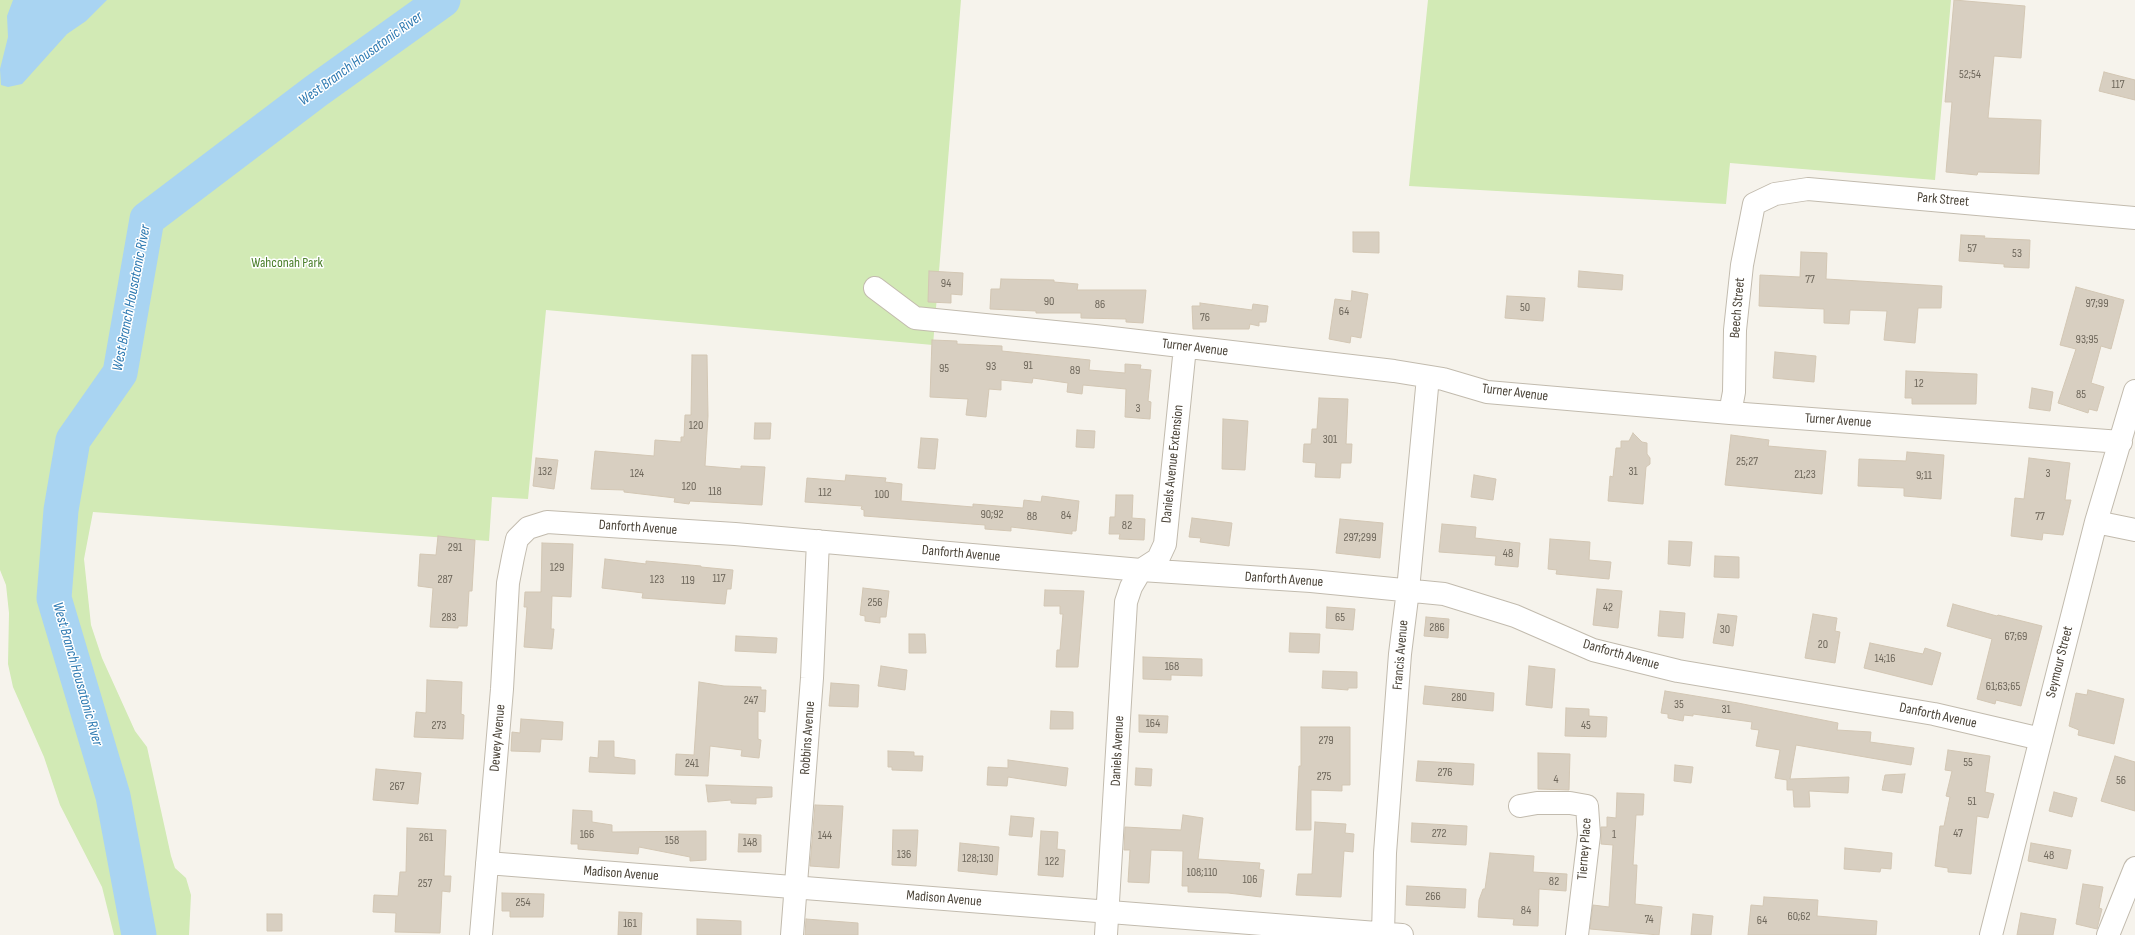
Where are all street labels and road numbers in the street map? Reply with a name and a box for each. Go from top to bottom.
street label: Park Street [1916,189,1970,211]
street label: Beech Street [1727,277,1749,339]
street label: Turner Avenue [1161,336,1229,360]
street label: Turner Avenue [1481,381,1549,405]
street label: Daniels Avenue Extension [1158,404,1188,524]
street label: Turner Avenue [1804,410,1872,432]
street label: Danforth Avenue [598,517,678,539]
street label: Danforth Avenue [921,542,1001,566]
street label: Danforth Avenue [1244,569,1324,591]
street label: Francis Avenue [1390,619,1412,691]
street label: Seymour Street [2043,624,2077,700]
street label: Danforth Avenue [1581,636,1661,674]
street label: Danforth Avenue [1898,700,1978,732]
street label: Robbins Avenue [797,701,819,775]
street label: Dewey Avenue [487,704,509,772]
street label: Daniels Avenue [1108,715,1128,787]
street label: Tierney Place [1574,817,1596,881]
street label: Madison Avenue [583,863,659,885]
street label: Madison Avenue [906,887,982,911]

